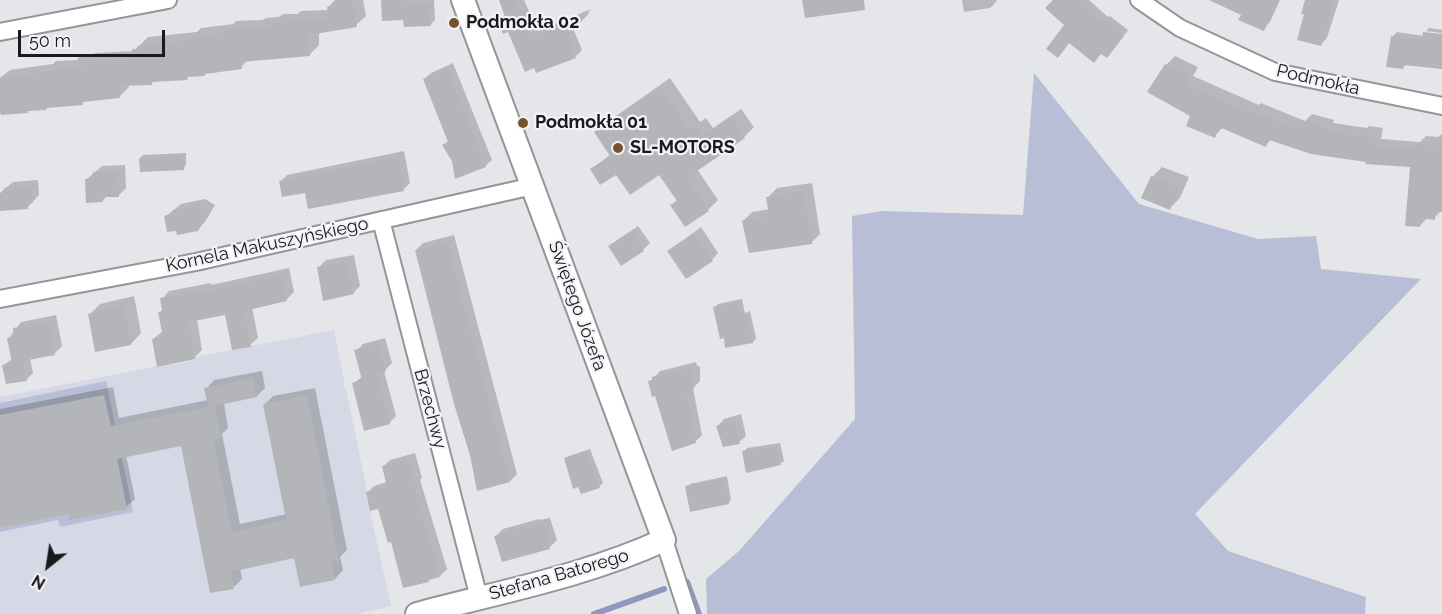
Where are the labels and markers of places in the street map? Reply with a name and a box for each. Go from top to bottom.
place label: Podmokła 02 [466,12,579,34]
marker: Podmokła 02 [447,16,461,30]
place label: Podmokła 01 [535,112,647,134]
marker: Podmokła 01 [516,116,530,130]
place label: SL-MOTORS [630,137,735,159]
marker: SL-MOTORS [611,141,625,155]

